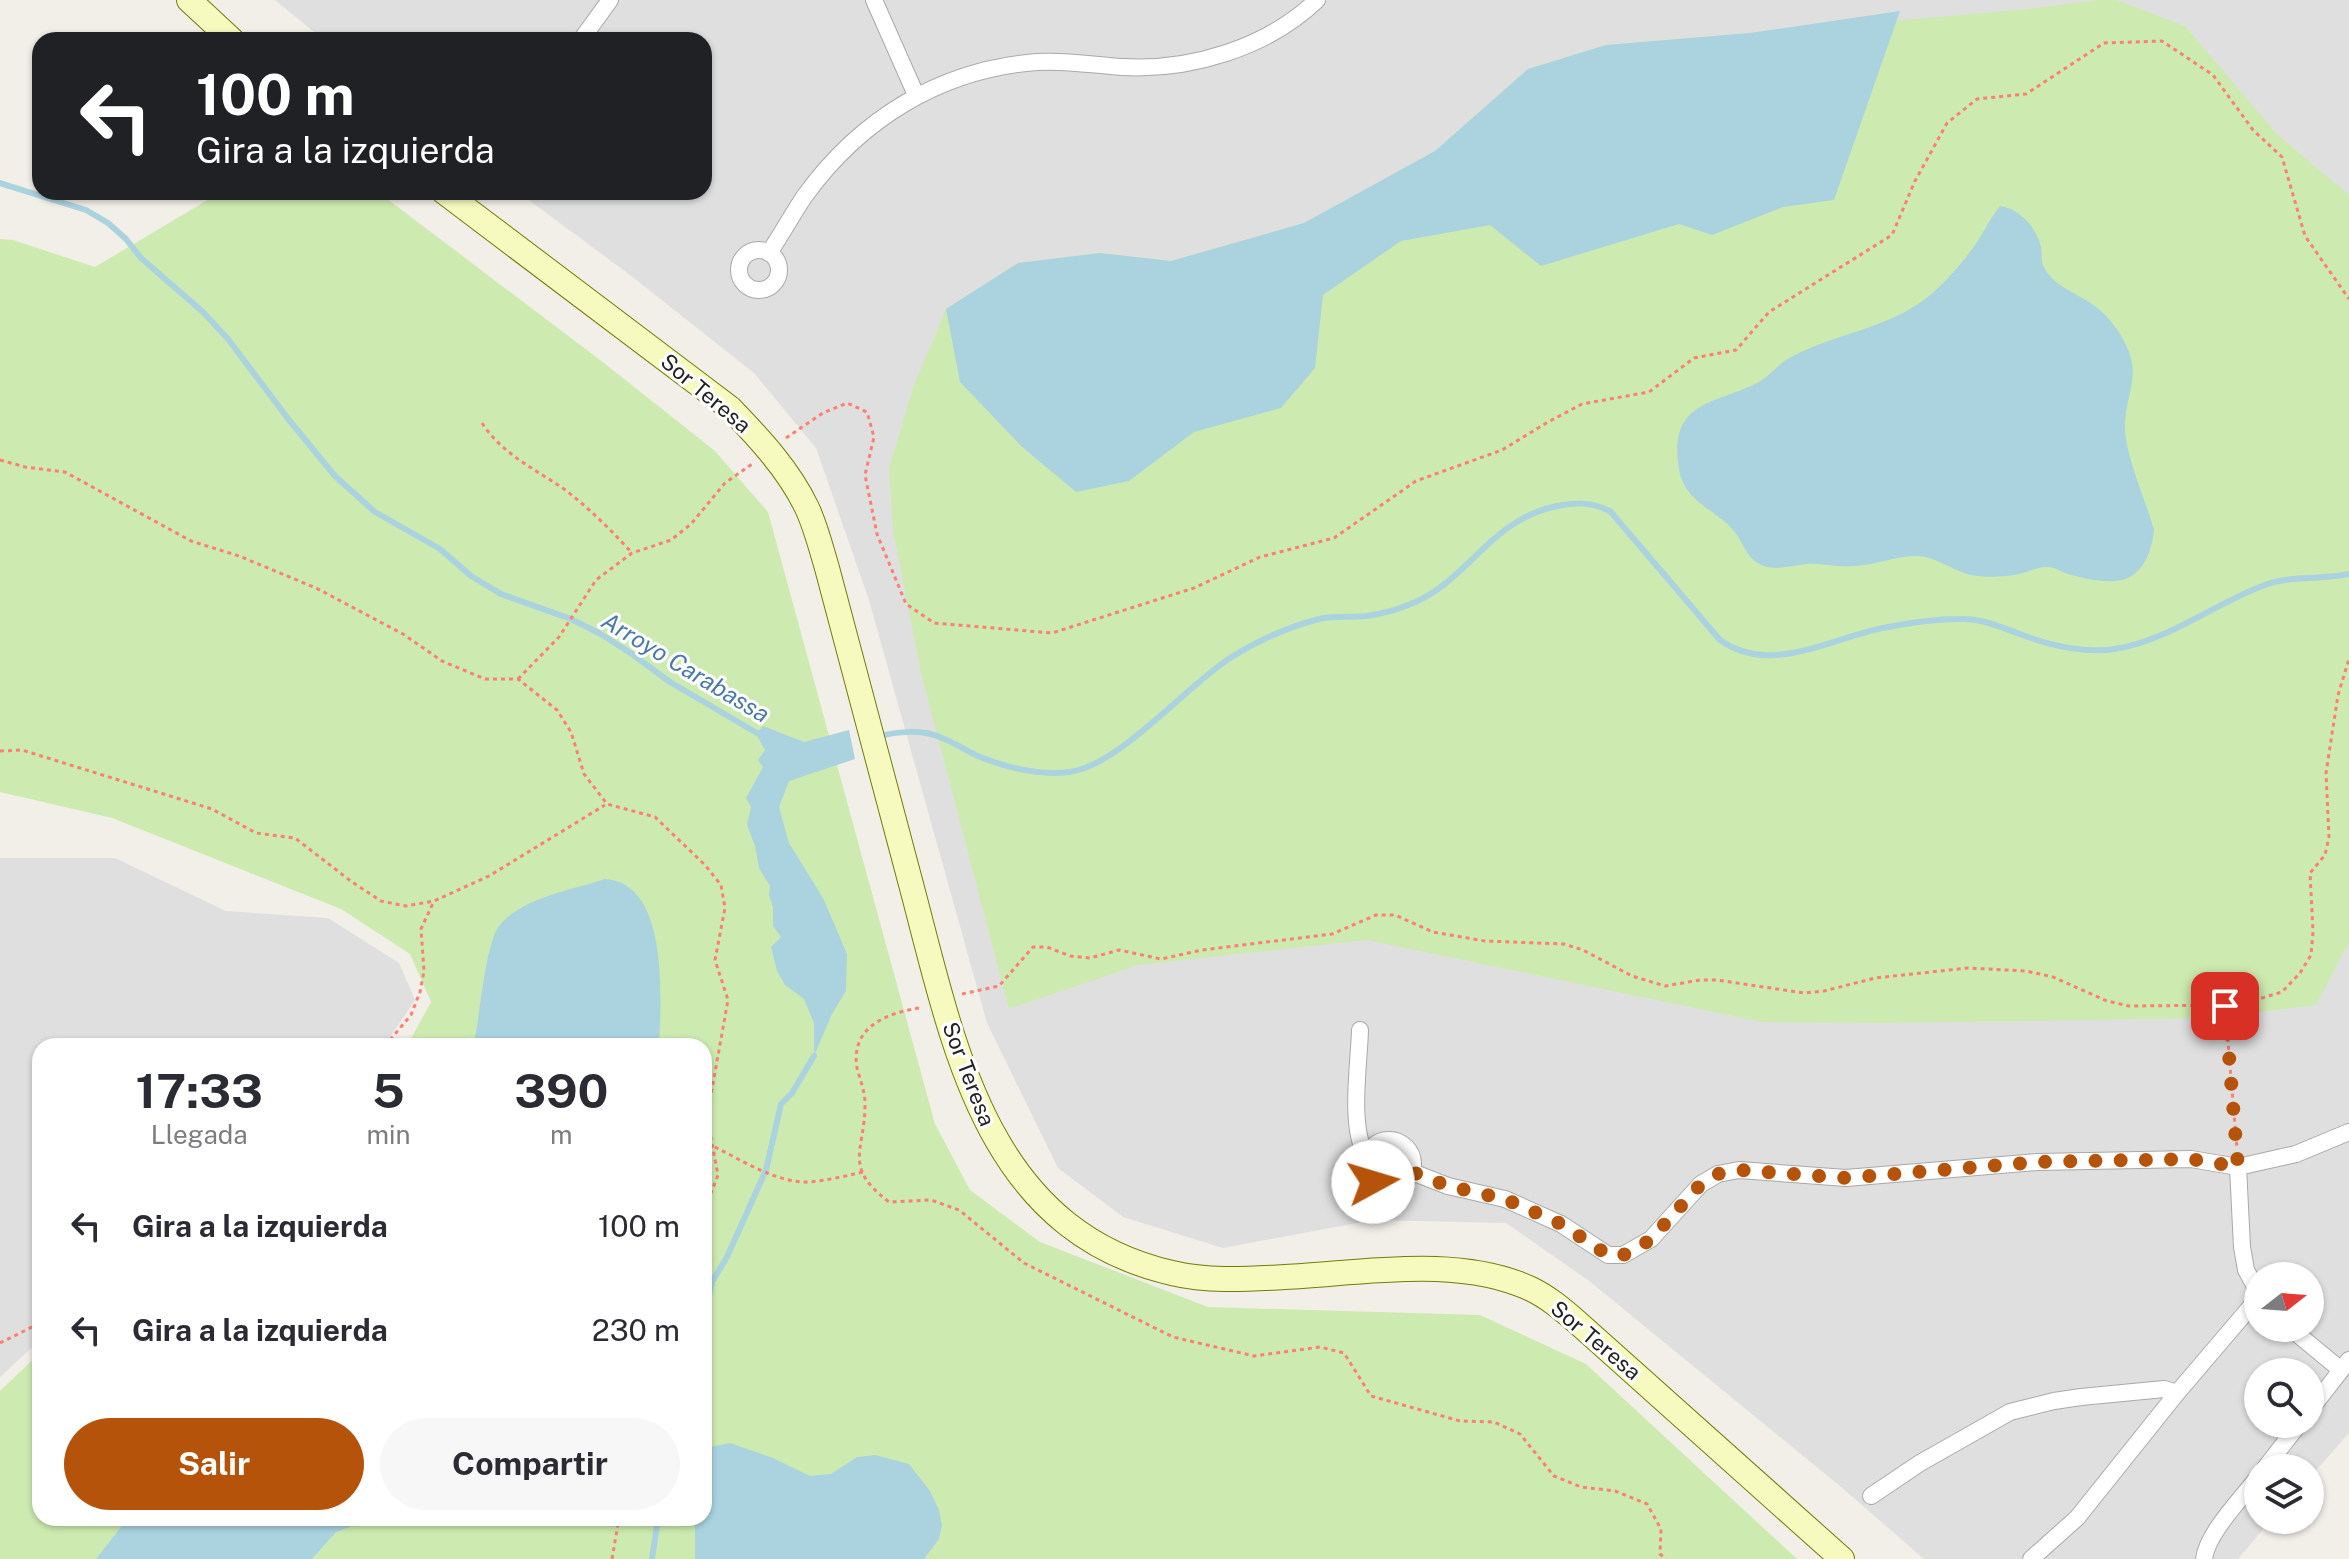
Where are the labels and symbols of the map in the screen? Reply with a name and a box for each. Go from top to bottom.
street label: Sor Teresa [656,348,756,438]
water label: Arroyo Carabassa [597,606,775,728]
pin [2191,972,2259,1040]
street label: Sor Teresa [937,1018,1001,1130]
position arrow [1331,1140,1415,1224]
north arrow [2244,1262,2324,1342]
street label: Sor Teresa [1546,1295,1646,1385]

